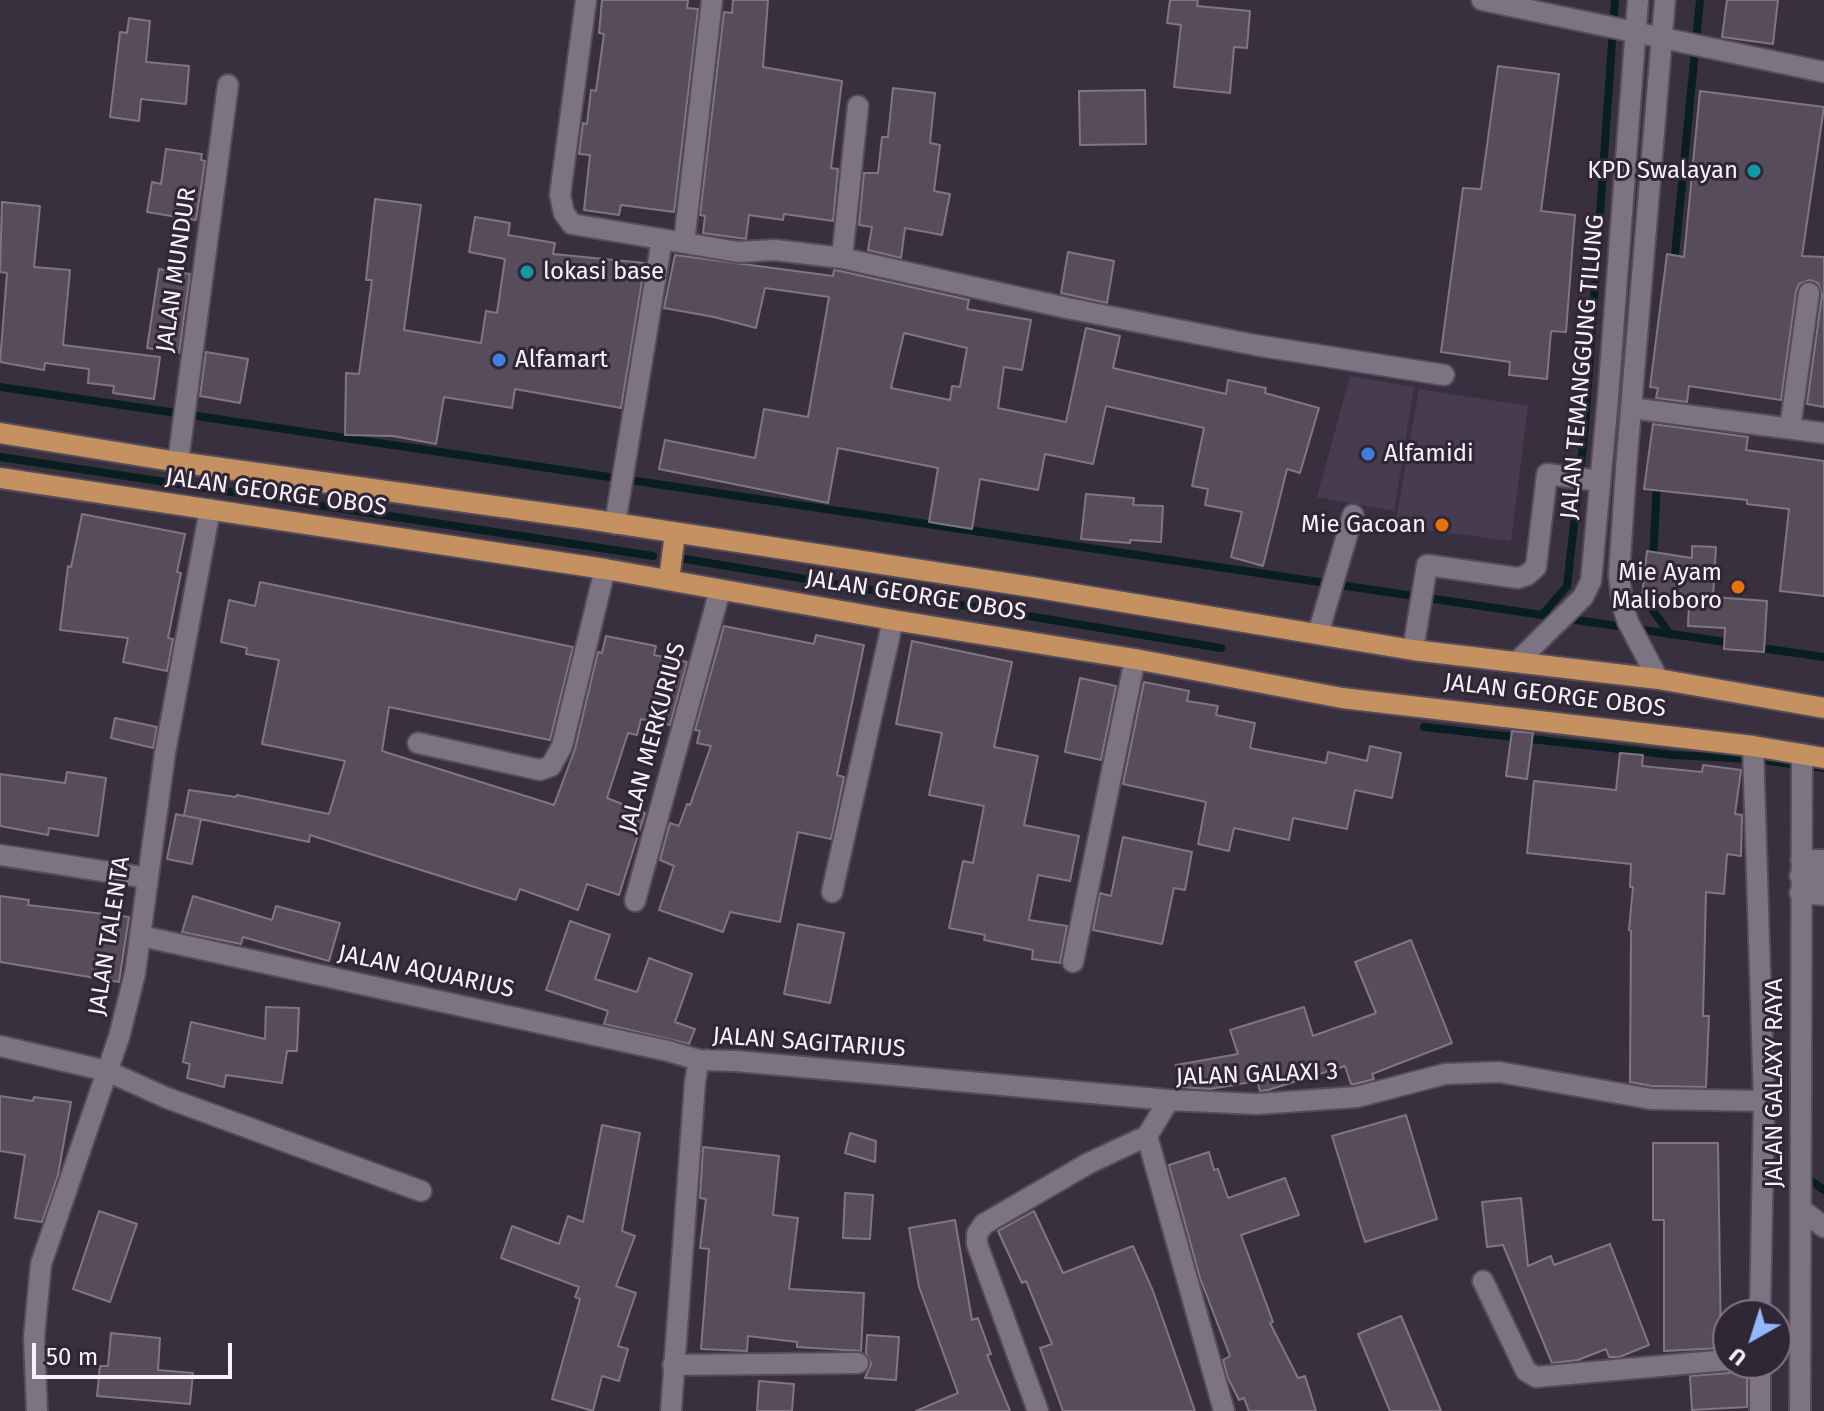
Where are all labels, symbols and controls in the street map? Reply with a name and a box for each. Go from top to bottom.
place label: KPD Swalayan [1587,157,1738,185]
marker: KPD Swalayan [1745,162,1763,180]
street label: JALAN MUNDUR [151,186,203,354]
street label: JALAN TEMANGGUNG TILUNG [1555,213,1611,521]
place label: lokasi base [543,258,664,286]
marker: lokasi base [518,263,536,281]
place label: Alfamart [515,346,608,374]
marker: Alfamart [490,351,508,369]
place label: Alfamidi [1384,440,1474,468]
marker: Alfamidi [1359,445,1377,463]
street label: JALAN GEORGE OBOS [163,463,389,523]
place label: Mie Gacoan [1301,511,1426,539]
marker: Mie Gacoan [1433,516,1451,534]
place label: Mie Ayam Malioboro [1612,559,1722,615]
street label: JALAN GEORGE OBOS [803,564,1029,628]
marker: Mie Ayam Malioboro [1729,578,1747,596]
street label: JALAN MERKURIUS [614,640,692,836]
street label: JALAN GEORGE OBOS [1442,668,1668,724]
street label: JALAN TALENTA [83,854,137,1018]
street label: JALAN AQUARIUS [335,939,517,1005]
street label: JALAN GALAXY RAYA [1761,978,1789,1188]
street label: JALAN SAGITARIUS [711,1022,907,1064]
street label: JALAN GALAXI 3 [1175,1058,1339,1092]
north arrow [1712,1299,1792,1379]
scale bar [36,1327,236,1377]
text: U [1724,1341,1752,1371]
text: 50 m [46,1343,98,1371]

